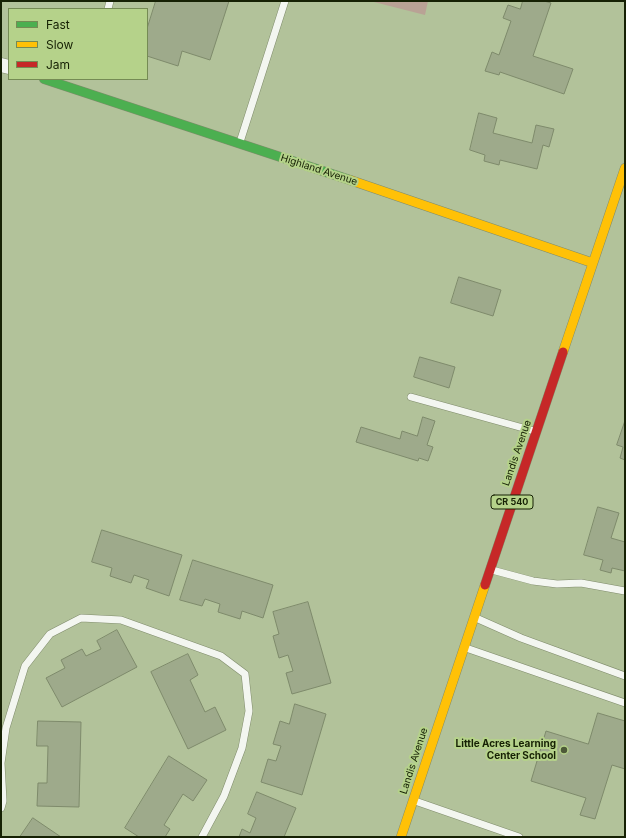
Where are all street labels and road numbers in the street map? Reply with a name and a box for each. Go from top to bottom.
street label: Highland Avenue [279,152,359,188]
street label: Landis Avenue [500,418,534,488]
road number: CR 540 [491,495,533,509]
street label: Landis Avenue [398,726,430,796]

